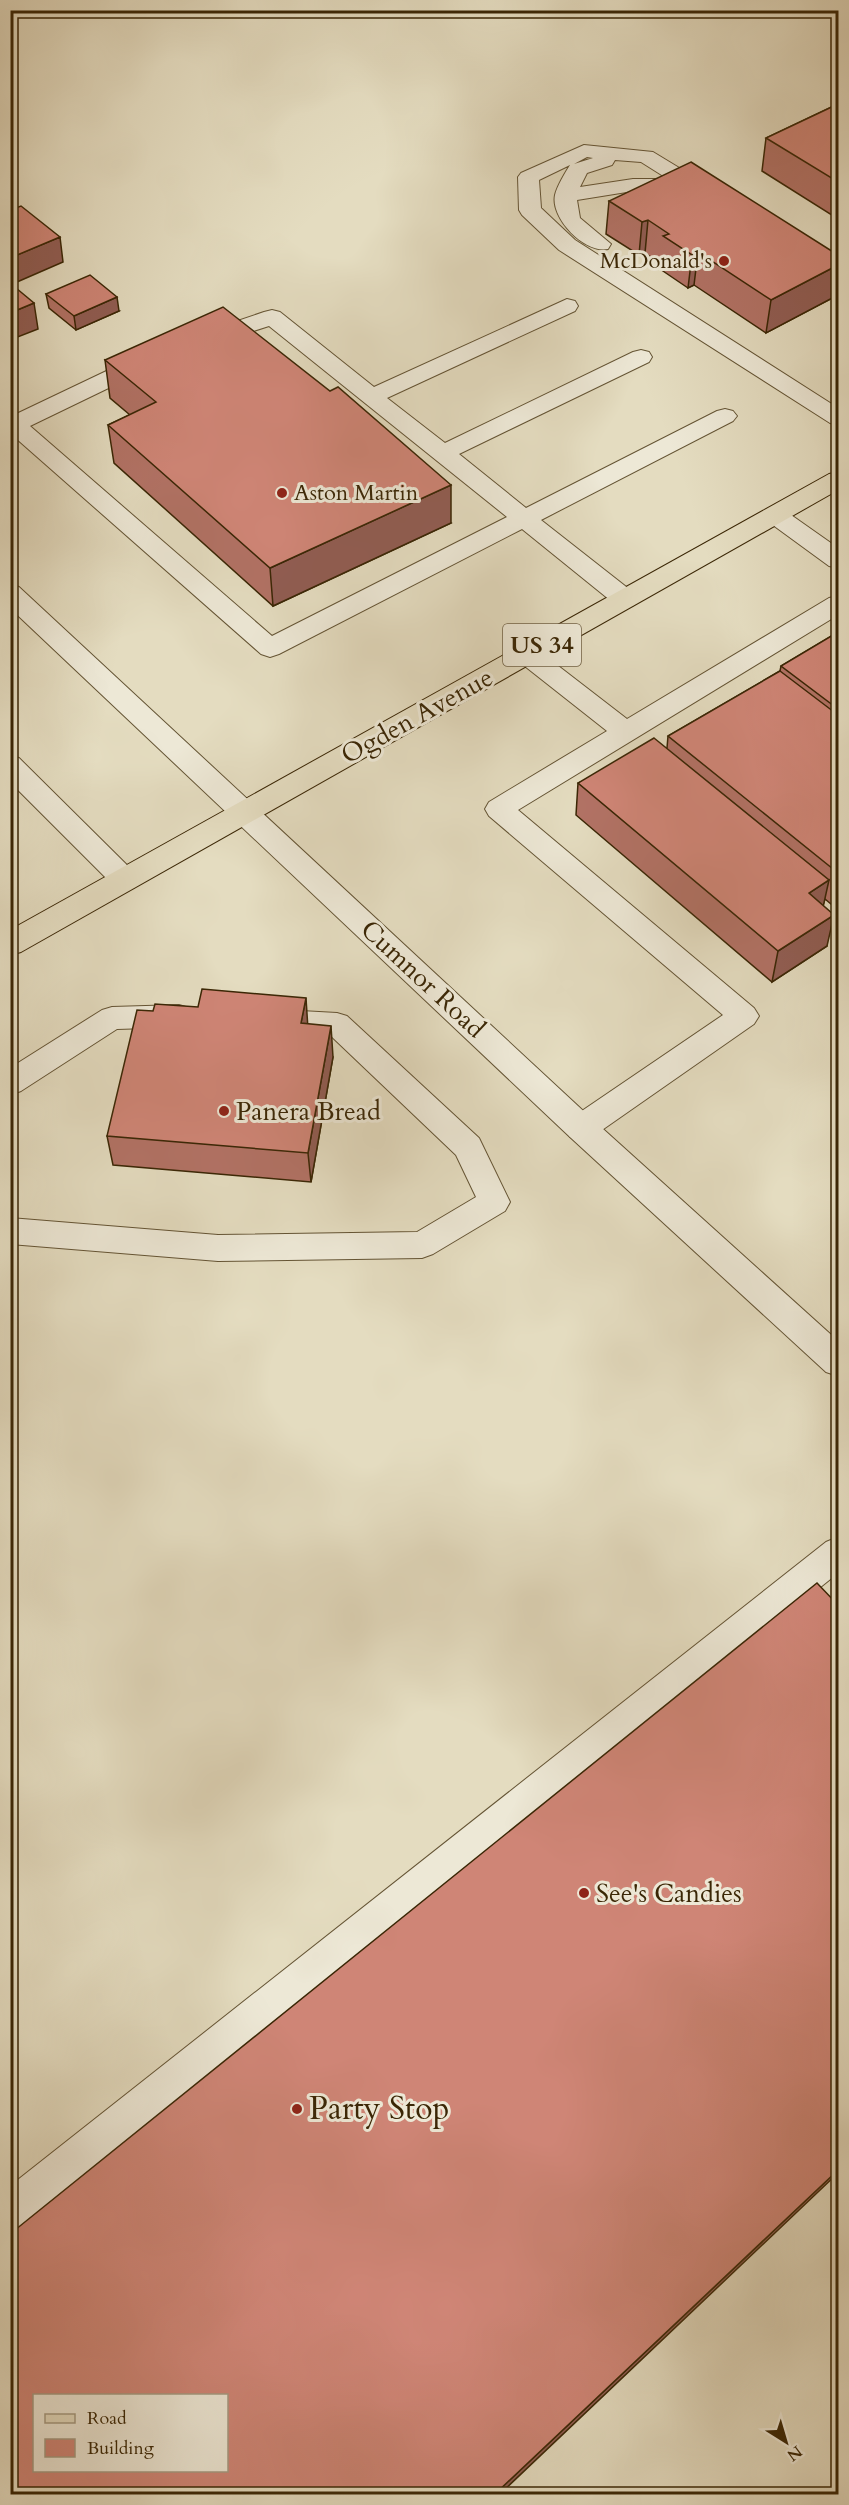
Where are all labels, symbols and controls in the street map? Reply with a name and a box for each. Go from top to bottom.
place label: McDonald's [600,246,712,276]
marker: McDonald's [717,254,731,268]
place label: Aston Martin [294,478,419,508]
marker: Aston Martin [275,486,289,500]
road number: US 34 [503,624,581,666]
street label: Ogden Avenue [335,660,499,772]
street label: Cumnor Road [353,912,493,1046]
place label: Panera Bread [236,1094,381,1129]
marker: Panera Bread [217,1104,231,1118]
place label: See's Candies [596,1876,742,1911]
marker: See's Candies [577,1886,591,1900]
place label: Party Stop [309,2087,450,2131]
marker: Party Stop [290,2102,304,2116]
legend [33,2394,228,2472]
text: Road [87,2406,127,2431]
north arrow [756,2412,816,2472]
text: Building [87,2436,155,2461]
text: N [782,2440,807,2466]

